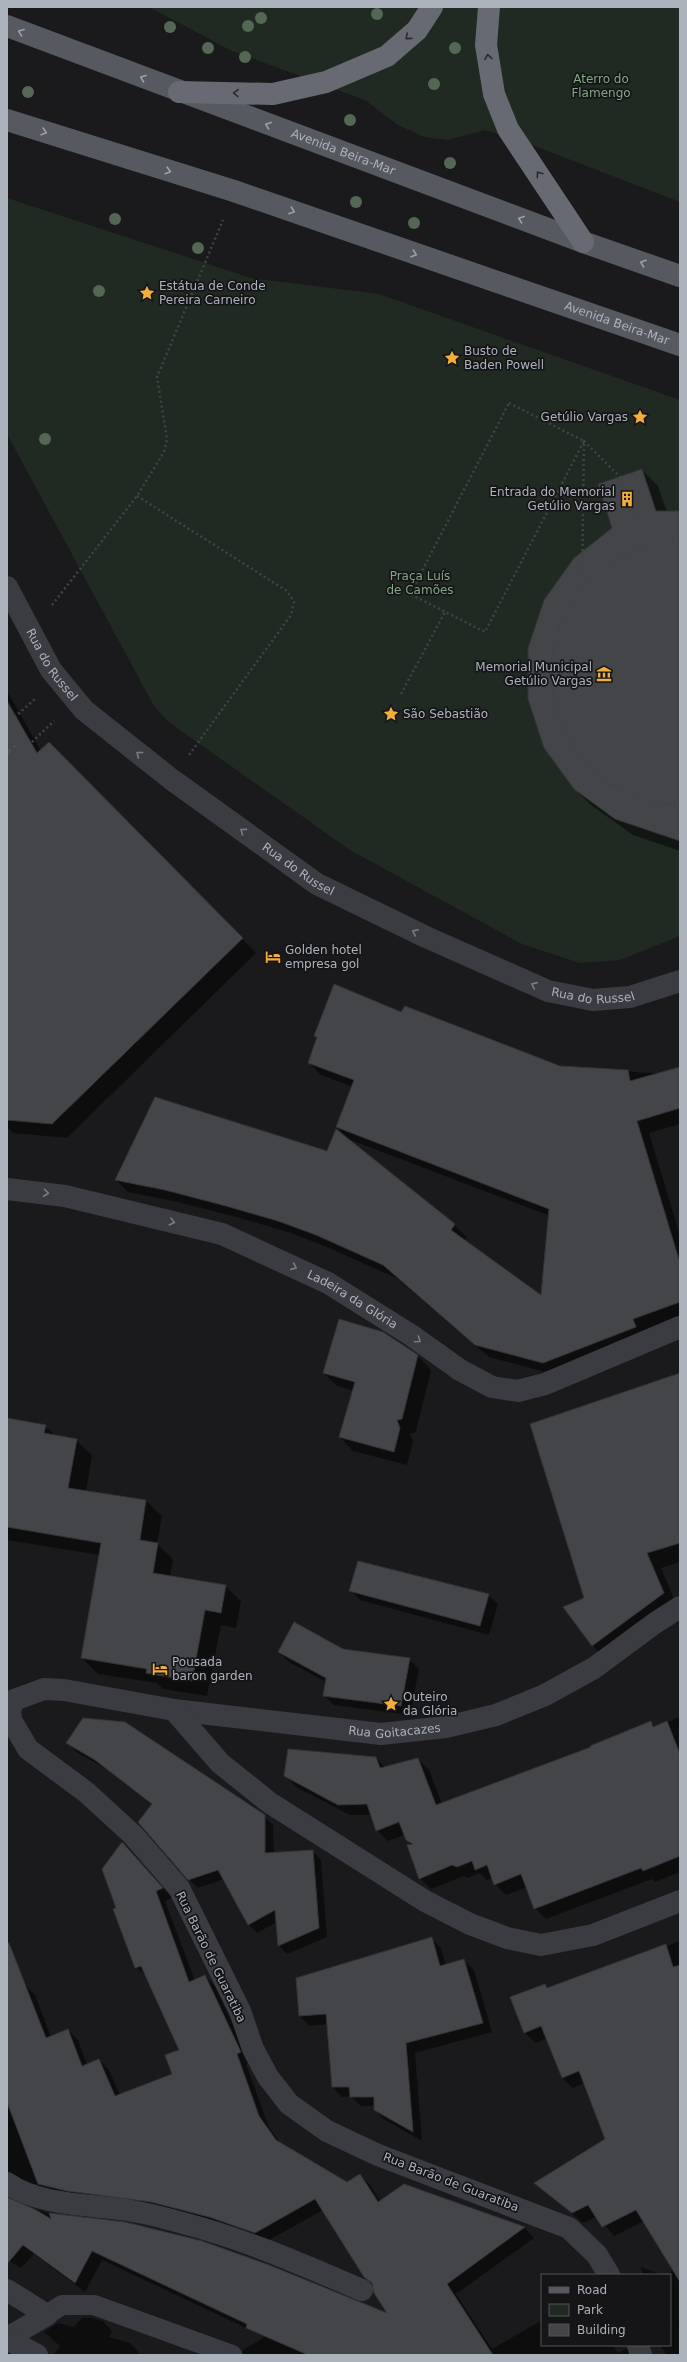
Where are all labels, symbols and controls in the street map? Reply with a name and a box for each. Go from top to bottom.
one-way arrow [18,28,25,36]
one-way arrow [405,33,412,40]
one-way arrow [485,54,493,60]
park label: Aterro do Flamengo [571,72,631,100]
one-way arrow [139,75,146,83]
one-way arrow [233,89,239,98]
one-way arrow [264,121,271,129]
street label: Avenida Beira-Mar [289,126,397,178]
one-way arrow [41,127,48,136]
one-way arrow [165,166,172,175]
one-way arrow [537,172,544,179]
one-way arrow [288,207,295,215]
one-way arrow [517,216,524,224]
one-way arrow [411,250,418,258]
one-way arrow [640,259,647,268]
place label: Estátua de Conde Pereira Carneiro [159,279,266,307]
place icon: Estátua de Conde Pereira Carneiro [138,284,156,302]
street label: Avenida Beira-Mar [563,299,671,348]
place label: Busto de Baden Powell [464,344,544,372]
place icon: Busto de Baden Powell [443,349,461,367]
place icon: Getúlio Vargas [631,408,649,426]
place label: Getúlio Vargas [541,410,628,424]
place label: Entrada do Memorial Getúlio Vargas [490,485,615,513]
building icon: Entrada do Memorial Getúlio Vargas [618,490,636,508]
park label: Praça Luís de Camões [386,569,454,597]
street label: Rua do Russel [23,626,81,704]
place label: Memorial Municipal Getúlio Vargas [475,660,592,688]
museum icon: Memorial Municipal Getúlio Vargas [595,665,613,683]
place icon: São Sebastião [382,705,400,723]
place label: São Sebastião [403,707,488,721]
one-way arrow [136,751,143,758]
one-way arrow [240,828,247,836]
street label: Rua do Russel [260,840,337,898]
one-way arrow [412,929,419,937]
place label: Golden hotel empresa gol [285,943,362,971]
hotel icon: Golden hotel empresa gol [264,948,282,966]
one-way arrow [530,982,538,990]
street label: Rua do Russel [550,985,637,1007]
one-way arrow [43,1189,49,1198]
one-way arrow [169,1218,176,1226]
one-way arrow [289,1262,297,1270]
street label: Ladeira da Glória [305,1267,400,1332]
one-way arrow [414,1335,421,1343]
place label: Pousada baron garden [172,1655,253,1683]
hotel icon: Pousada baron garden [151,1660,169,1678]
place label: Outeiro da Glória [403,1690,457,1718]
place icon: Outeiro da Glória [382,1695,400,1713]
street label: Rua Goitacazes [348,1721,441,1741]
street label: Rua Barão de Guaratiba [173,1889,249,2025]
street label: Rua Barão de Guaratiba [381,2150,521,2214]
legend [541,2274,671,2346]
text: Road [577,2283,607,2297]
text: Park [577,2303,603,2317]
text: Building [577,2323,626,2337]

